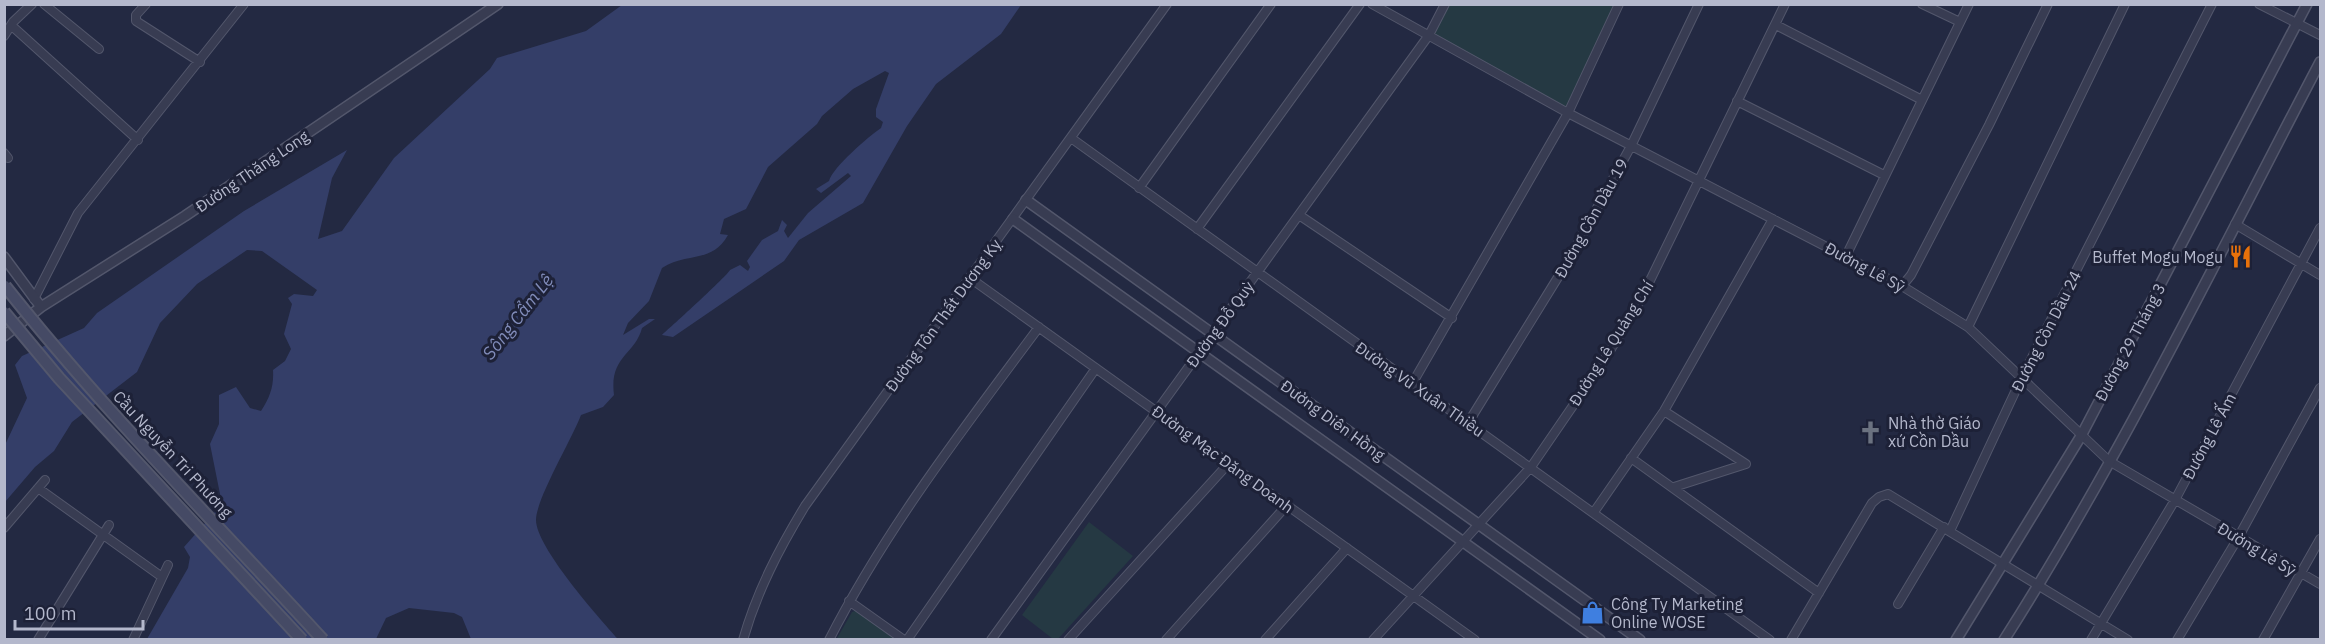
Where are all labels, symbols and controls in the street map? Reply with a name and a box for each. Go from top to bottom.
street label: Đường Thăng Long [191,125,313,216]
street label: Đường Cồn Dầu 19 [1550,155,1632,281]
street label: Đường Tôn Thất Dương Kỵ [881,235,1005,395]
street label: Đường Lê Sỹ [1822,238,1908,296]
restaurant icon: Buffet Mogu Mogu [2228,244,2254,270]
place label: Buffet Mogu Mogu [2092,247,2223,267]
street label: Đường Cồn Dầu 24 [2007,267,2085,395]
water label: Sông Cẩm Lệ [477,269,558,364]
street label: Đường Đỗ Quỳ [1182,277,1258,371]
street label: Đường Lê Quảng Chí [1564,277,1658,409]
street label: Đường 29 Tháng 3 [2090,280,2170,404]
street label: Đường Vũ Xuân Thiều [1352,337,1488,441]
street label: Đường Diên Hồng [1277,375,1390,465]
street label: Cầu Nguyễn Tri Phương [109,386,237,522]
street label: Đường Lê Ấm [2176,389,2240,483]
street label: Đường Mạc Đăng Doanh [1148,401,1298,517]
place label: Nhà thờ Giáo xứ Cồn Dầu [1888,413,1981,451]
church icon: Nhà thờ Giáo xứ Cồn Dầu [1857,419,1883,445]
street label: Đường Lê Sỹ [2214,518,2300,580]
scale bar [15,593,142,631]
place label: Công Ty Marketing Online WOSE [1611,594,1744,632]
shop icon: Công Ty Marketing Online WOSE [1580,600,1606,626]
text: 100 m [24,602,76,625]

